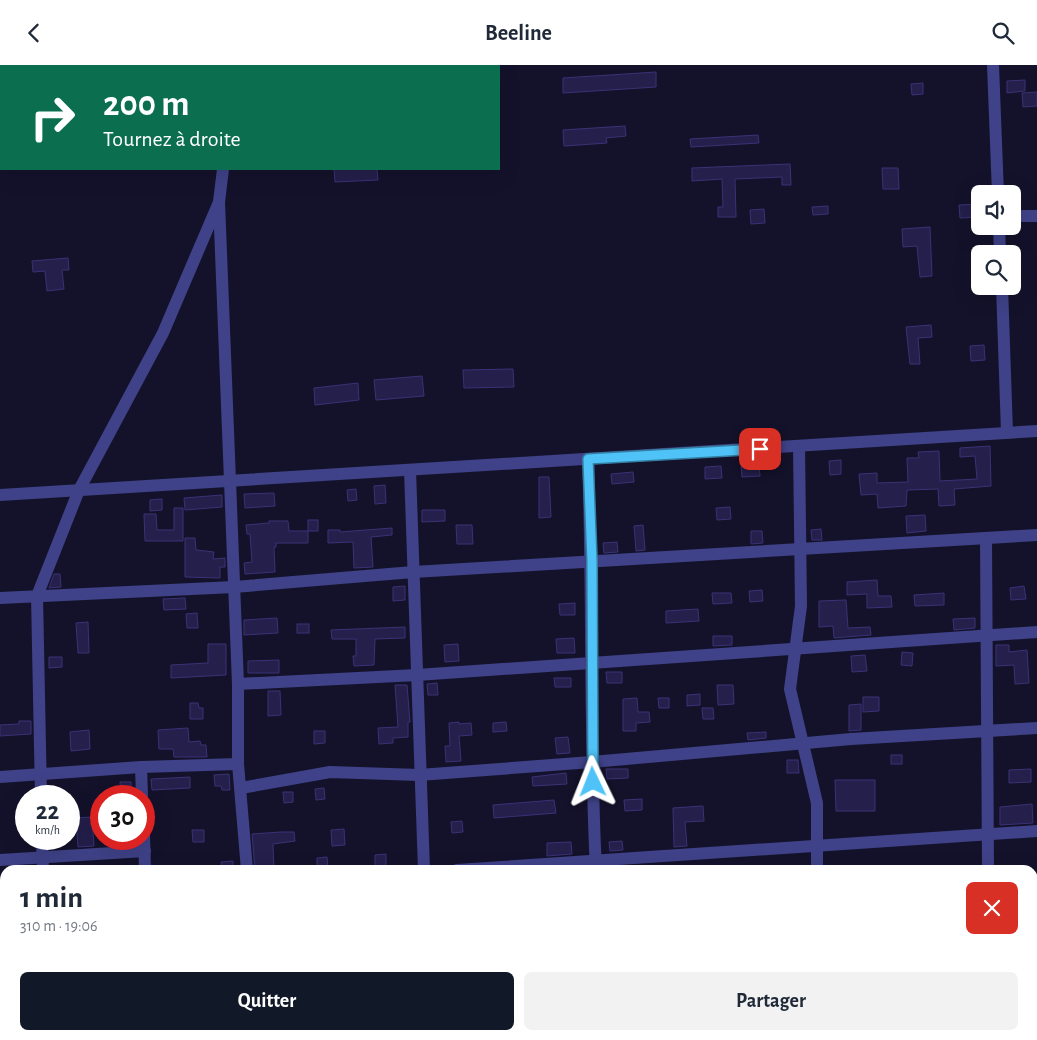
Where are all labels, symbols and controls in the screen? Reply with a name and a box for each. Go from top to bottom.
icon: back [20,19,48,47]
icon: search [989,19,1017,47]
text: Beeline [485,22,552,44]
icon: right [20,85,85,150]
text: 200 m [103,87,190,122]
text: Tournez à droite [103,128,241,150]
map controls [971,185,1021,295]
button: sound [971,185,1021,235]
button: search [971,245,1021,295]
pin [739,428,781,470]
icon: arrive [746,435,774,463]
position arrow [566,755,618,807]
speed limit sign: 30 [90,785,155,850]
text: 22 [36,799,59,824]
text: km/h [35,824,60,836]
button: close [966,882,1018,934]
text: 1 min [20,883,83,913]
text: 310 m · 19:06 [20,918,98,934]
button: Quitter [20,972,514,1030]
button: Partager [524,972,1018,1030]

